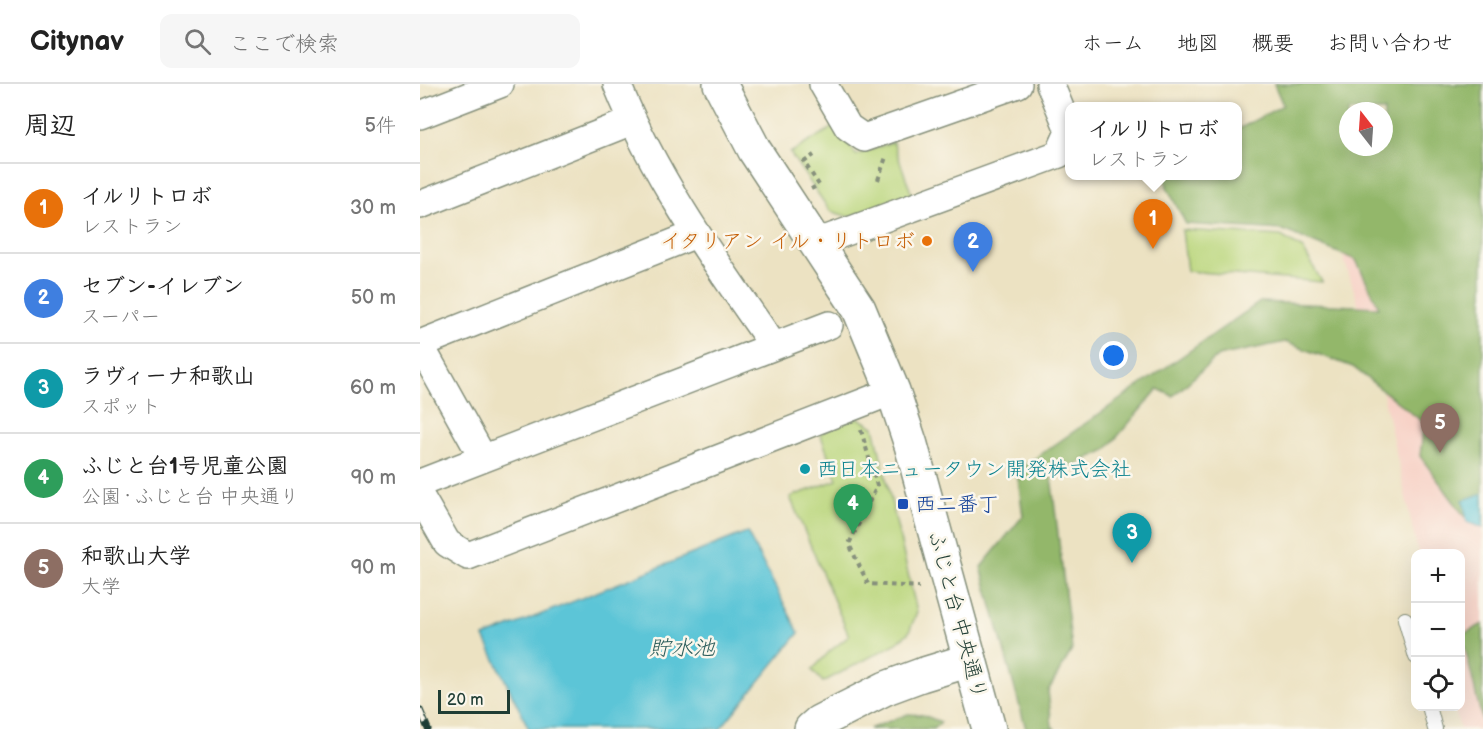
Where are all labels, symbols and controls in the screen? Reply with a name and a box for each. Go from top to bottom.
search box [160,14,580,68]
text: Citynav [30,25,124,58]
icon: search [181,25,214,58]
text: ここで検索 [229,31,339,58]
text: ホーム [1082,31,1144,56]
text: 地図 [1177,31,1219,56]
text: 概要 [1252,31,1294,56]
text: お問い合わせ [1327,31,1453,56]
popup [1065,102,1242,180]
north arrow [1339,102,1393,156]
text: 周辺 [24,111,76,142]
text: 5件 [365,114,396,138]
text: イルリトロボ [1088,116,1219,143]
text: レストラン [1088,148,1190,172]
text: イルリトロボ [81,183,212,210]
text: 1 [39,196,48,220]
text: 30 m [350,196,396,220]
pin: 1 [1134,200,1172,249]
text: レストラン [81,215,183,239]
pin: 2 [954,222,992,272]
place label: イタリアン イル・リトロボ [660,229,915,254]
marker: イタリアン イル・リトロボ [920,234,934,248]
text: セブン-イレブン [81,273,244,300]
text: 2 [38,286,49,310]
text: 50 m [351,286,396,310]
text: スーパー [81,305,160,329]
your location [1099,341,1128,370]
text: ラヴィーナ和歌山 [81,363,255,390]
text: 3 [38,376,49,400]
text: 60 m [350,376,396,400]
text: スポット [81,395,161,419]
pin: 5 [1420,404,1460,453]
text: ふじと台1号児童公園 [81,453,288,480]
place label: 西日本ニュータウン開発株式会社 [817,457,1132,482]
marker: 西日本ニュータウン開発株式会社 [798,462,812,476]
text: 4 [38,466,49,490]
text: 90 m [351,466,396,490]
pin: 4 [834,484,872,534]
text: 公園 · ふじと台 中央通り [81,485,299,509]
place label: 西二番丁 [915,492,999,517]
marker: 西二番丁 [896,497,910,511]
pin: 3 [1112,514,1152,563]
street label: ふじと台 中央通り [923,528,992,702]
text: 和歌山大学 [81,543,191,570]
map controls [1411,549,1465,711]
button: + [1411,549,1465,603]
text: 5 [38,556,49,580]
text: 90 m [351,556,396,580]
text: 大学 [81,575,121,599]
button: − [1411,603,1465,657]
water label: 貯水池 [649,635,716,662]
button: locate [1411,657,1465,711]
scale bar [438,687,510,714]
text: 20 m [447,691,483,710]

